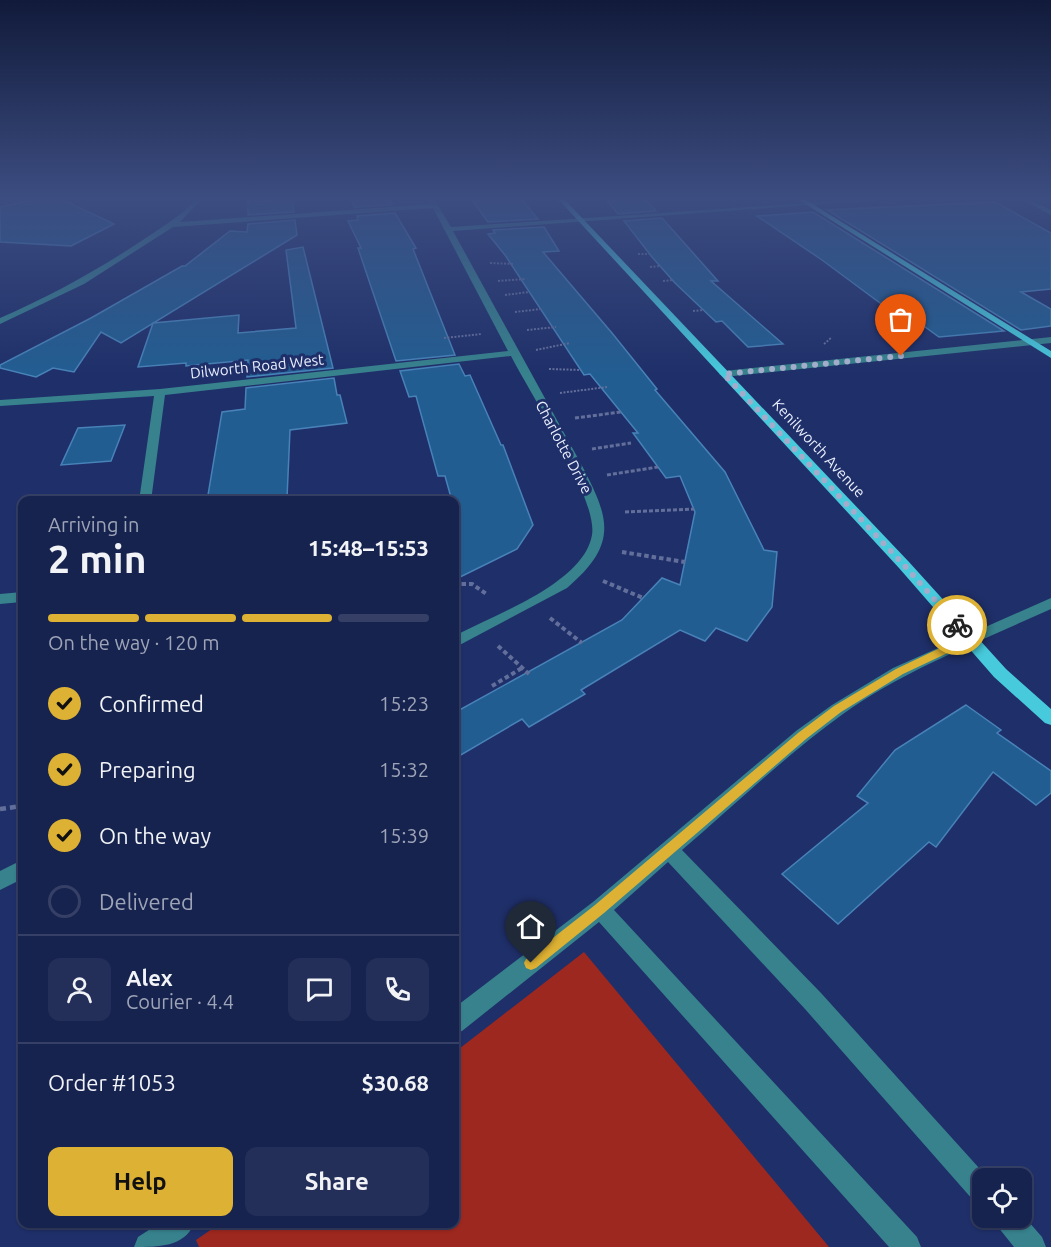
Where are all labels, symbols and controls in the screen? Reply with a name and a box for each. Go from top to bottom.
pin [875,294,926,356]
icon: bag [884,303,917,336]
street label: Dilworth Road West [189,351,325,381]
street label: Kenilworth Avenue [769,395,869,501]
street label: Charlotte Drive [532,398,596,496]
text: Arriving in [48,513,139,536]
text: 15:48–15:53 [308,535,429,560]
text: 2 min [48,537,147,580]
courier [927,595,987,655]
icon: bike [941,609,974,642]
text: On the way · 120 m [48,631,220,654]
icon: check [48,687,81,720]
text: Confirmed [99,691,204,716]
text: 15:23 [379,692,429,715]
icon: check [48,753,81,786]
text: Preparing [99,757,196,782]
text: 15:32 [379,758,429,781]
icon: check [48,819,81,852]
text: On the way [99,823,211,848]
text: 15:39 [379,824,429,847]
text: Delivered [99,889,194,914]
pin [505,901,556,963]
icon: home [514,910,547,943]
button: person [48,958,111,1021]
button: chat [288,958,351,1021]
button: phone [366,958,429,1021]
text: Alex [126,965,173,990]
text: Courier · 4.4 [126,990,234,1013]
text: Order #1053 [48,1070,176,1095]
text: $30.68 [362,1070,429,1095]
button: Help [48,1147,233,1216]
button: Share [245,1147,429,1216]
map controls [972,1168,1032,1228]
button: locate [972,1168,1032,1228]

